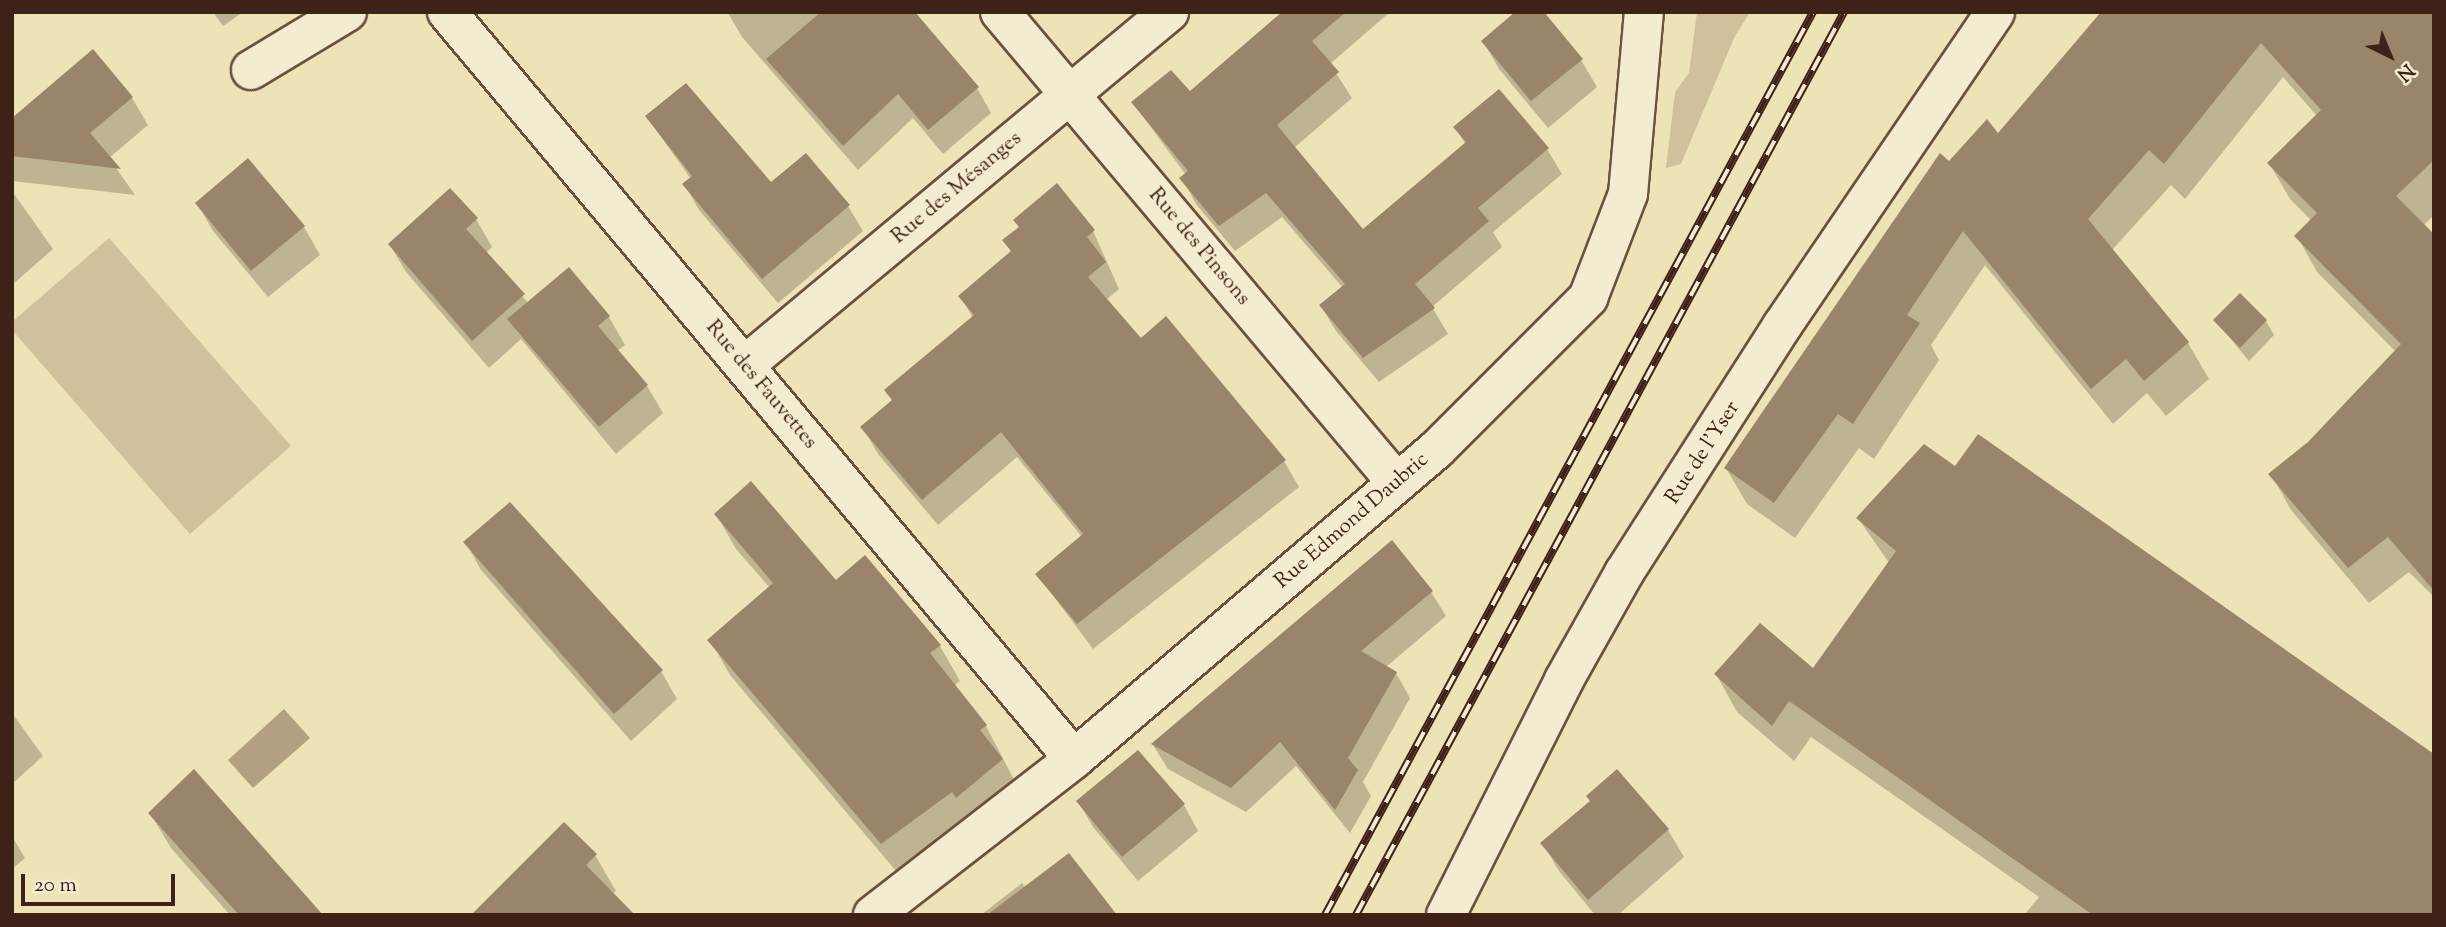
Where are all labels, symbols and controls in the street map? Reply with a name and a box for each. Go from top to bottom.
north arrow [2355,21,2425,91]
text: N [2390,57,2419,87]
street label: Rue des Mésanges [887,126,1027,250]
street label: Rue des Pinsons [1143,183,1255,311]
street label: Rue des Fauvettes [700,316,822,454]
street label: Rue de l'Yser [1660,397,1746,509]
street label: Rue Edmond Daubric [1270,447,1434,595]
scale bar [24,860,178,904]
text: 20 m [34,871,77,901]

